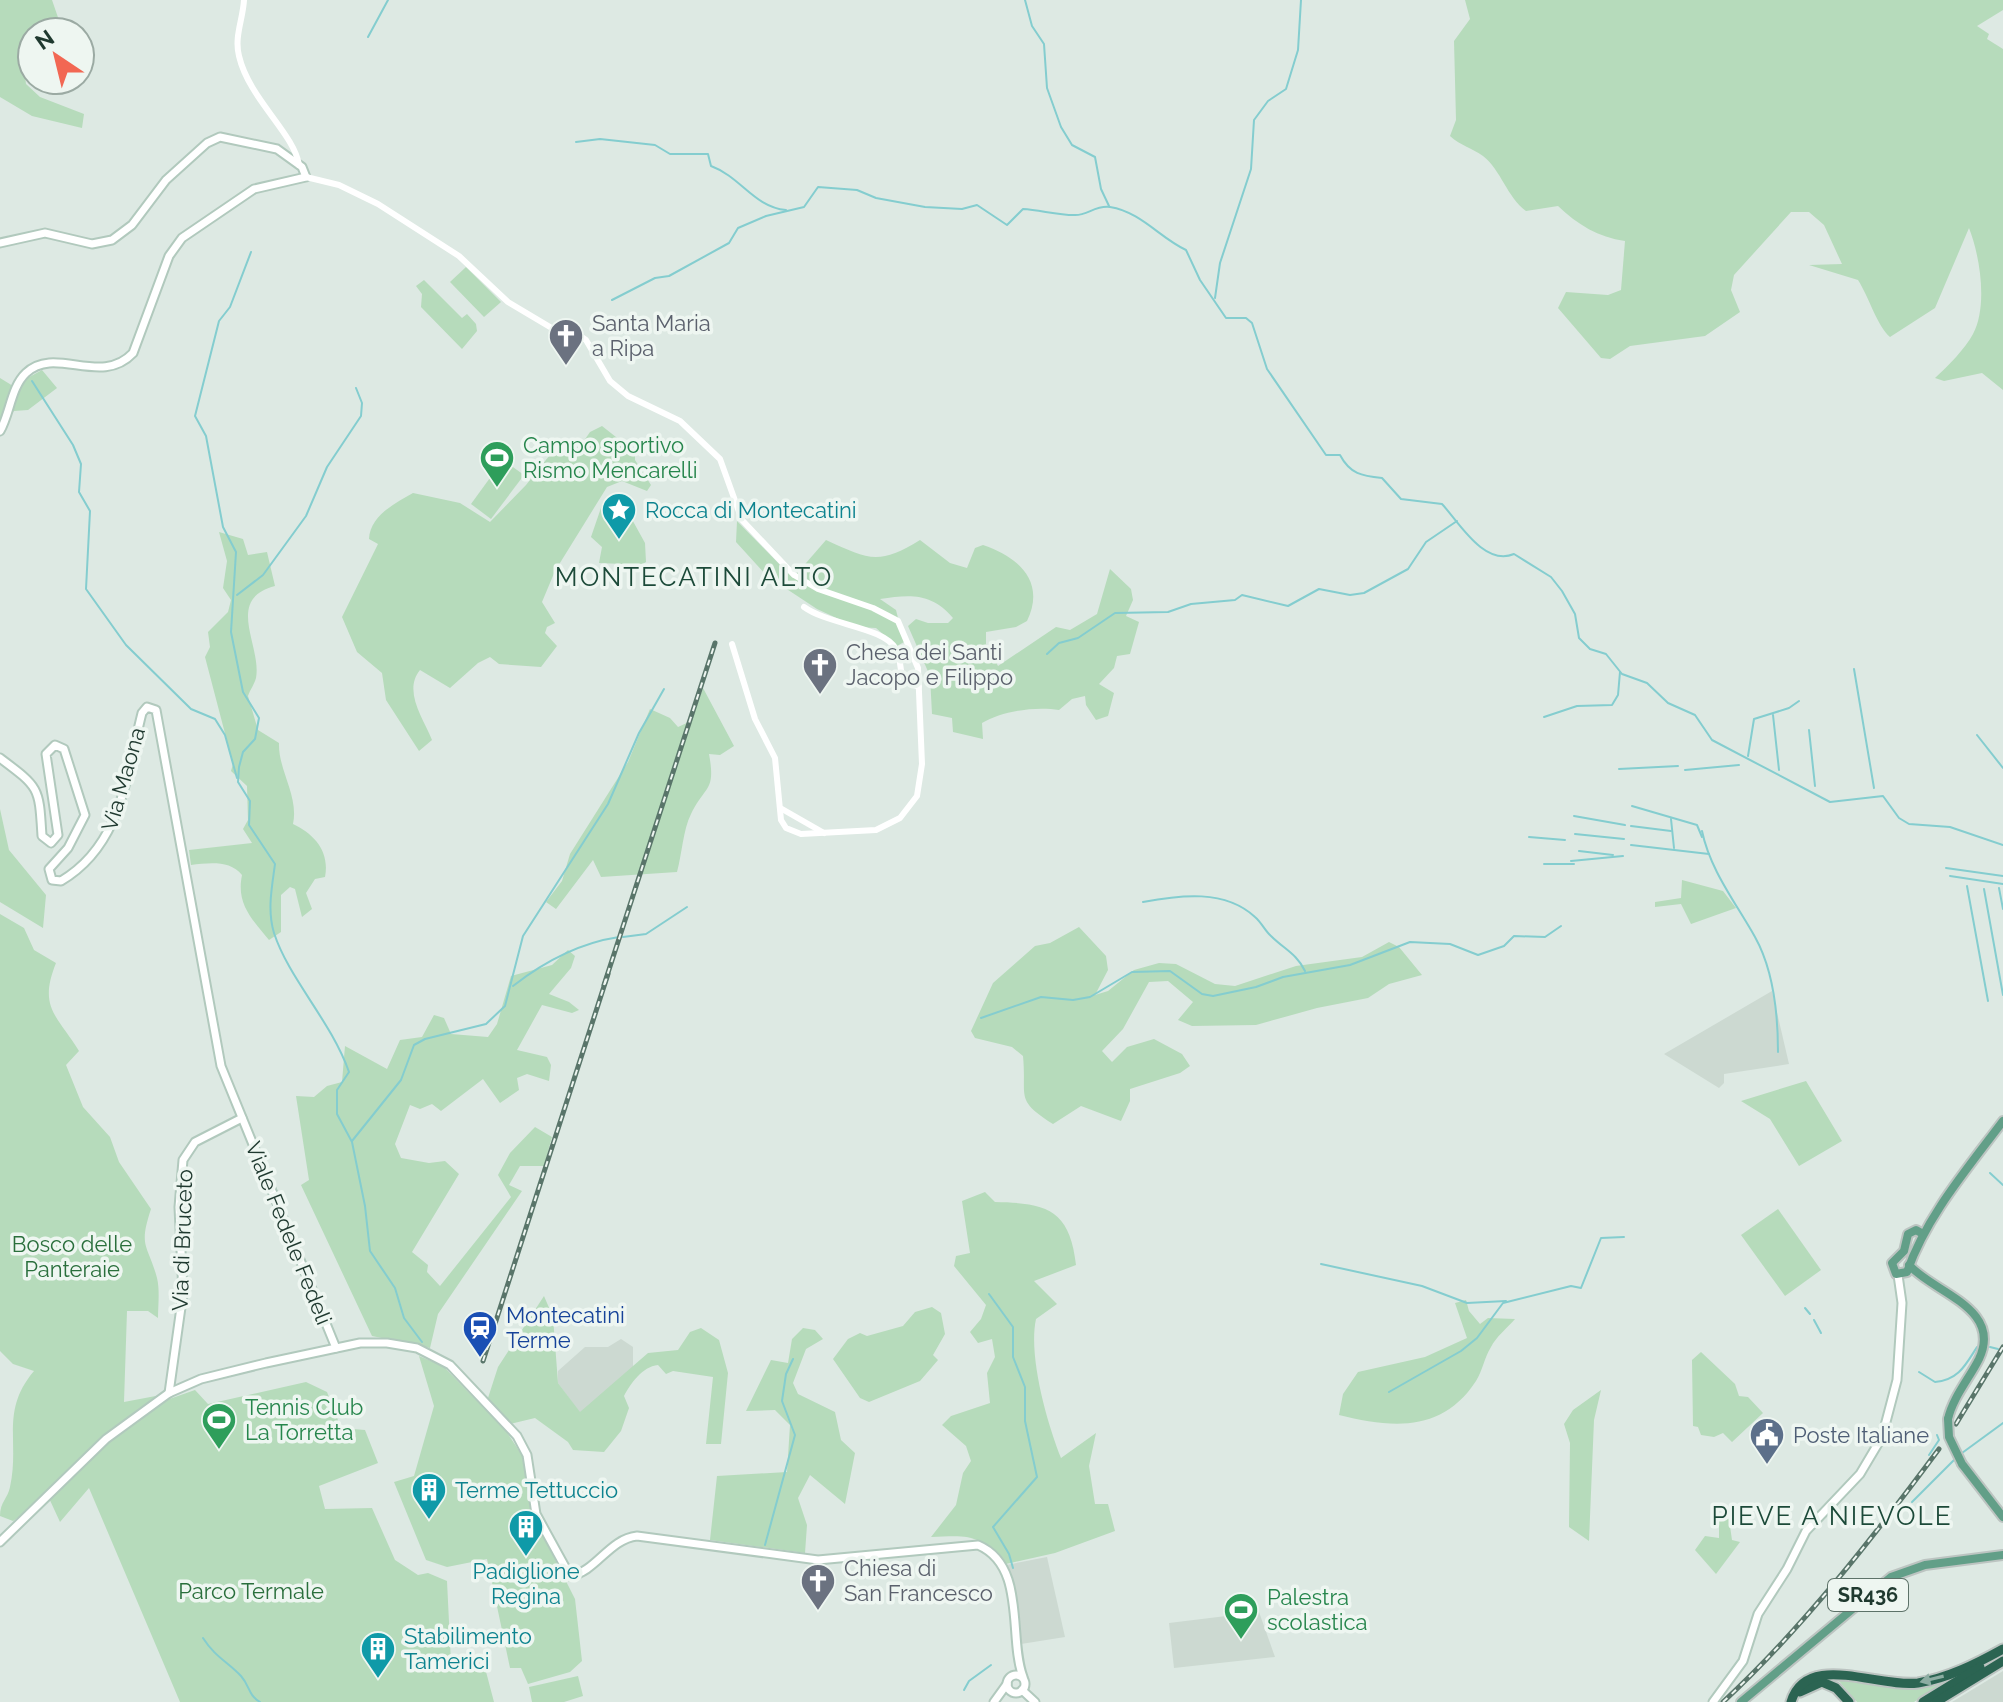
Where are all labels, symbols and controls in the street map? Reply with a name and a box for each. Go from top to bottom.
north arrow [16,16,96,96]
text: N [30,24,59,55]
place label: Santa Maria a Ripa [592,310,711,361]
church icon: Santa Maria a Ripa [547,317,585,367]
place label: Campo sportivo Rismo Mencarelli [523,432,698,483]
sports icon: Campo sportivo Rismo Mencarelli [478,439,516,489]
place icon: Rocca di Montecatini [600,491,638,541]
place label: Rocca di Montecatini [645,497,857,523]
district label: MONTECATINI ALTO [555,562,833,592]
place label: Chesa dei Santi Jacopo e Filippo [846,639,1013,690]
church icon: Chesa dei Santi Jacopo e Filippo [801,646,839,696]
street label: Via Maona [96,724,150,834]
street label: Viale Fedele Fedeli [240,1138,338,1328]
street label: Via di Bruceto [167,1169,197,1311]
park label: Bosco delle Panteraie [12,1231,132,1282]
place label: Montecatini Terme [506,1302,625,1353]
station icon: Montecatini Terme [461,1309,499,1359]
place label: Tennis Club La Torretta [245,1394,363,1445]
sports icon: Tennis Club La Torretta [200,1401,238,1451]
public building icon: Poste Italiane [1748,1416,1786,1466]
place label: Poste Italiane [1793,1422,1929,1448]
building icon: Terme Tettuccio [410,1471,448,1521]
place label: Terme Tettuccio [455,1477,618,1503]
district label: PIEVE A NIEVOLE [1712,1501,1953,1531]
building icon: Padiglione Regina [507,1508,545,1558]
place label: Chiesa di San Francesco [844,1555,993,1606]
place label: Padiglione Regina [472,1558,580,1609]
church icon: Chiesa di San Francesco [799,1562,837,1612]
park label: Parco Termale [178,1578,324,1604]
road number: SR436 [1828,1579,1908,1611]
place label: Palestra scolastica [1267,1584,1368,1635]
sports icon: Palestra scolastica [1222,1591,1260,1641]
place label: Stabilimento Tamerici [404,1623,532,1674]
building icon: Stabilimento Tamerici [359,1630,397,1680]
one-way arrow [1919,1673,1944,1686]

